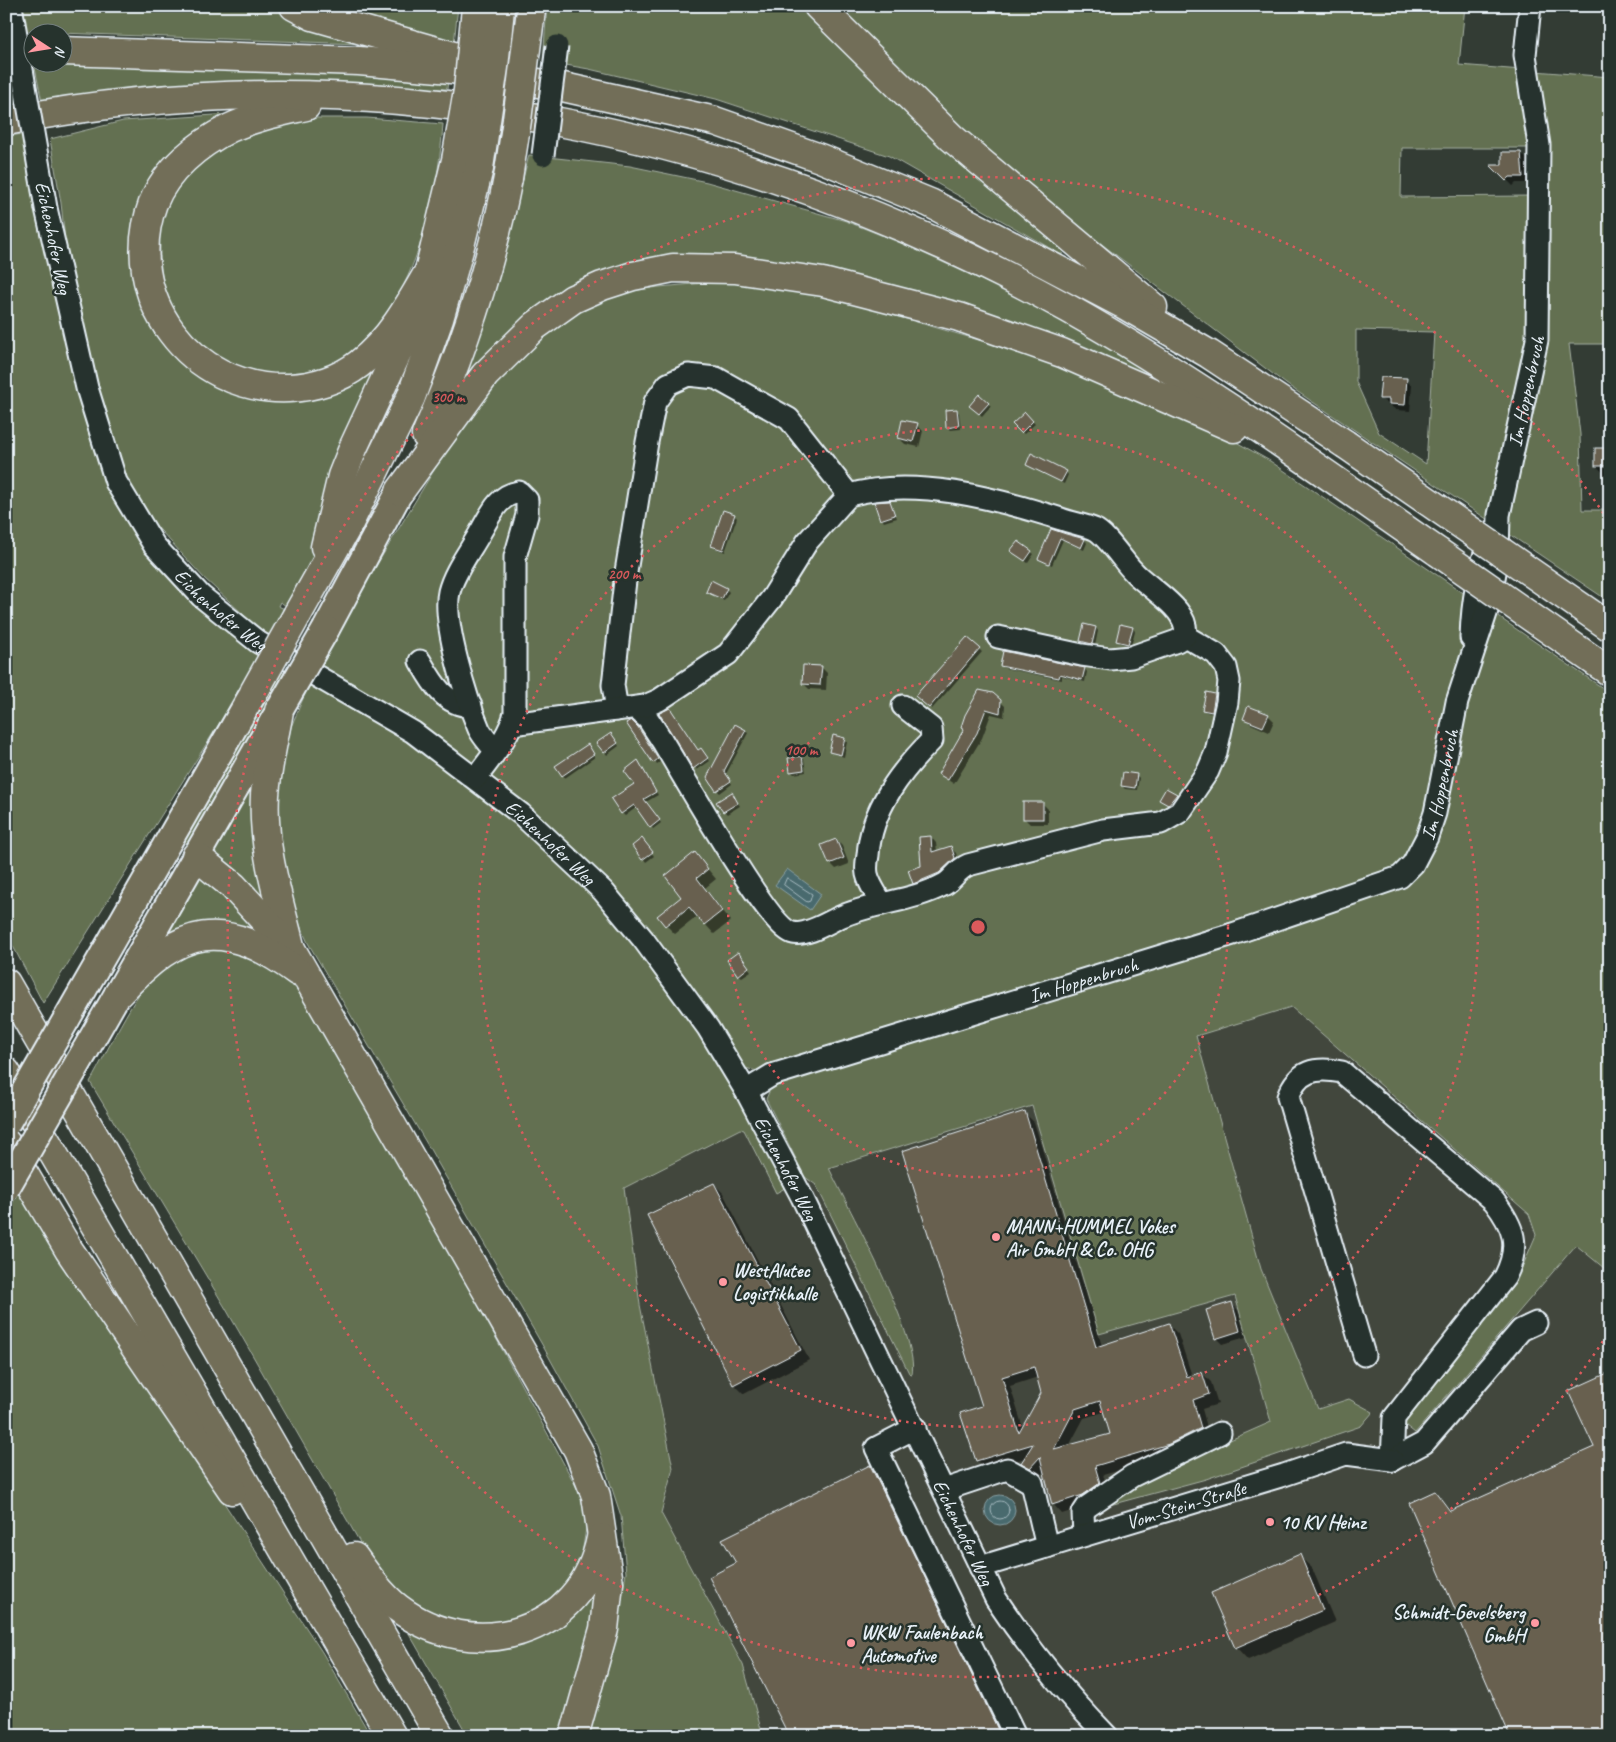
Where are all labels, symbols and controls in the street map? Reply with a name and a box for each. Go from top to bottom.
north arrow [22,22,72,72]
text: N [51,45,69,59]
street label: Eichenhofer Weg [29,179,78,298]
street label: Im Hoppenbruch [1502,333,1551,449]
text: 300 m [432,388,466,407]
street label: Eichenhofer Weg [169,563,272,658]
text: 200 m [608,565,642,584]
street label: Im Hoppenbruch [1415,726,1464,843]
text: 100 m [785,741,819,760]
street label: Eichenhofer Weg [500,795,602,891]
centre of rings [969,918,987,936]
street label: Im Hoppenbruch [1026,952,1142,1009]
street label: Eichenhofer Weg [748,1112,824,1226]
place label: MANN+HUMMEL Vokes Air GmbH & Co. OHG [1006,1214,1176,1262]
marker: MANN+HUMMEL Vokes Air GmbH & Co. OHG [990,1231,1002,1243]
place label: WestAlutec Logistikhalle [733,1258,818,1306]
marker: WestAlutec Logistikhalle [717,1276,729,1288]
street label: Eichenhofer Weg [927,1475,1000,1591]
street label: Vom-Stein-Straße [1123,1475,1250,1535]
place label: 10 KV Heinz [1280,1510,1368,1535]
marker: 10 KV Heinz [1264,1516,1276,1528]
place label: Schmidt-Gevelsberg GmbH [1392,1600,1529,1648]
marker: Schmidt-Gevelsberg GmbH [1529,1617,1541,1629]
place label: WKW Faulenbach Automotive [861,1620,983,1668]
marker: WKW Faulenbach Automotive [845,1637,857,1649]

